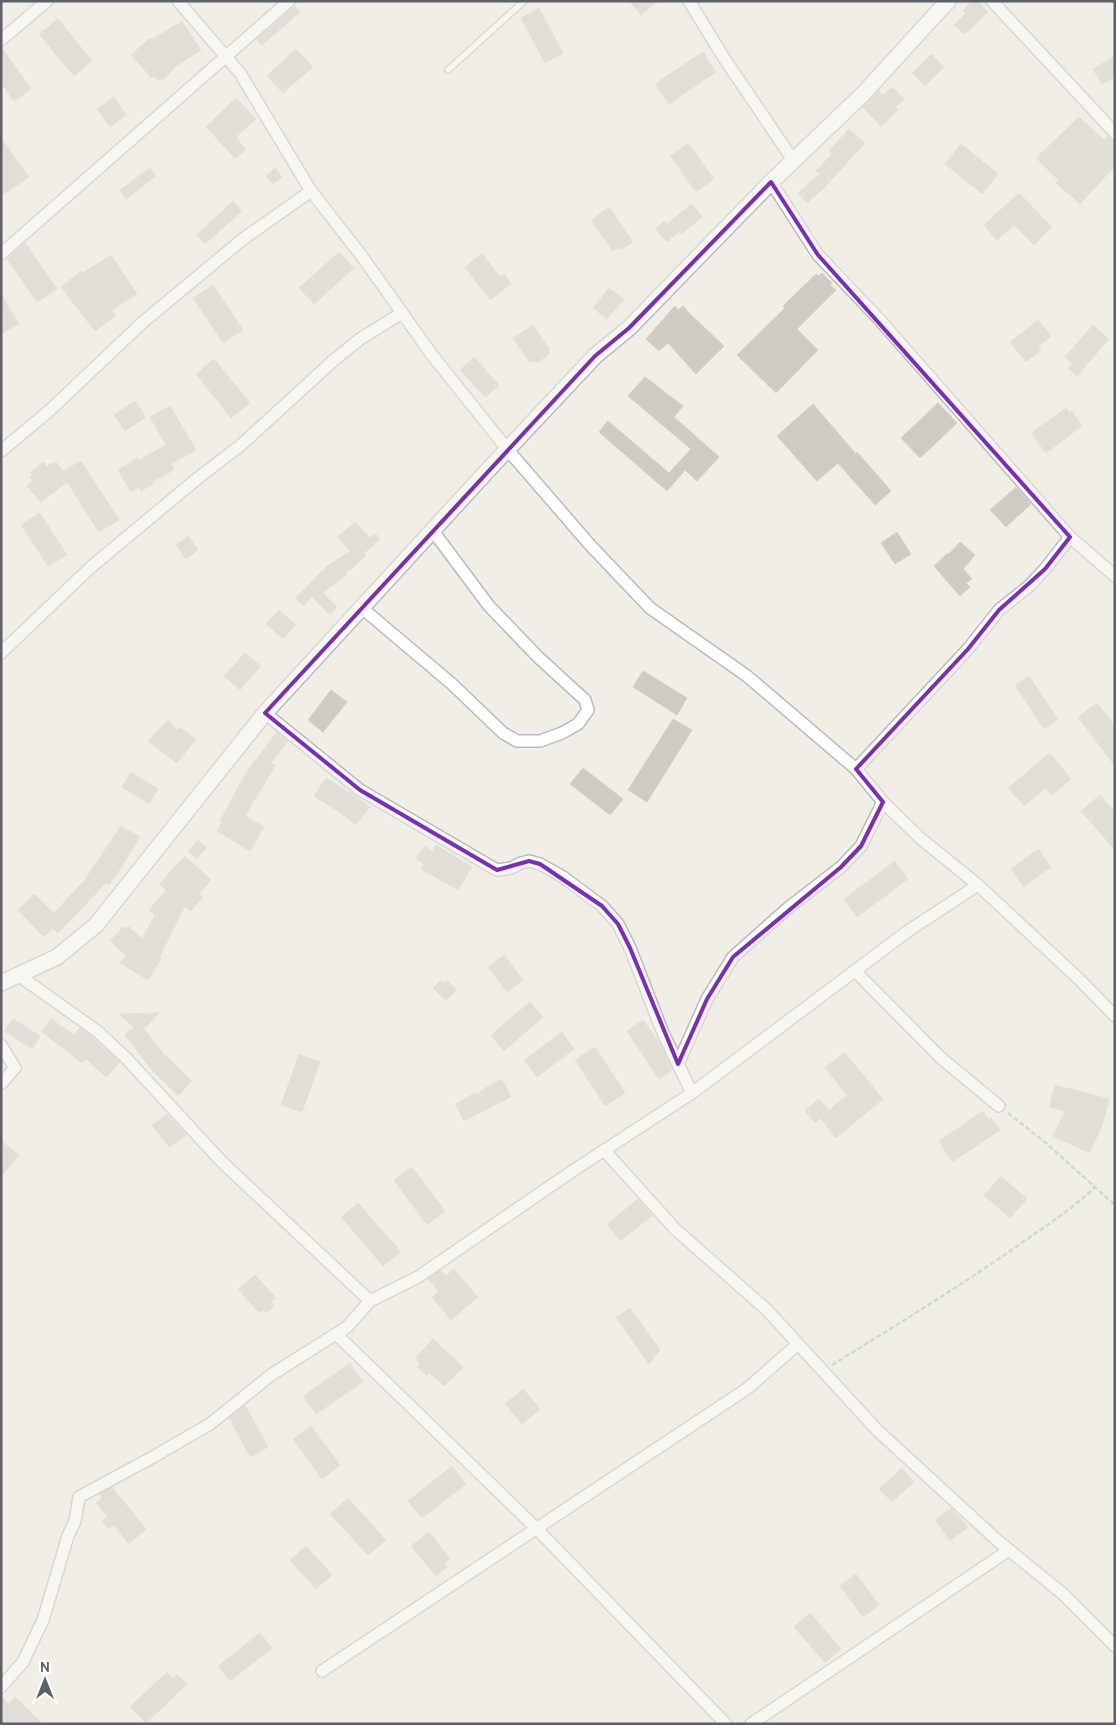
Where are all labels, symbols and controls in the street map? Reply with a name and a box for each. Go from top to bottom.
north arrow [20,1655,70,1705]
text: N [40,1658,50,1676]

